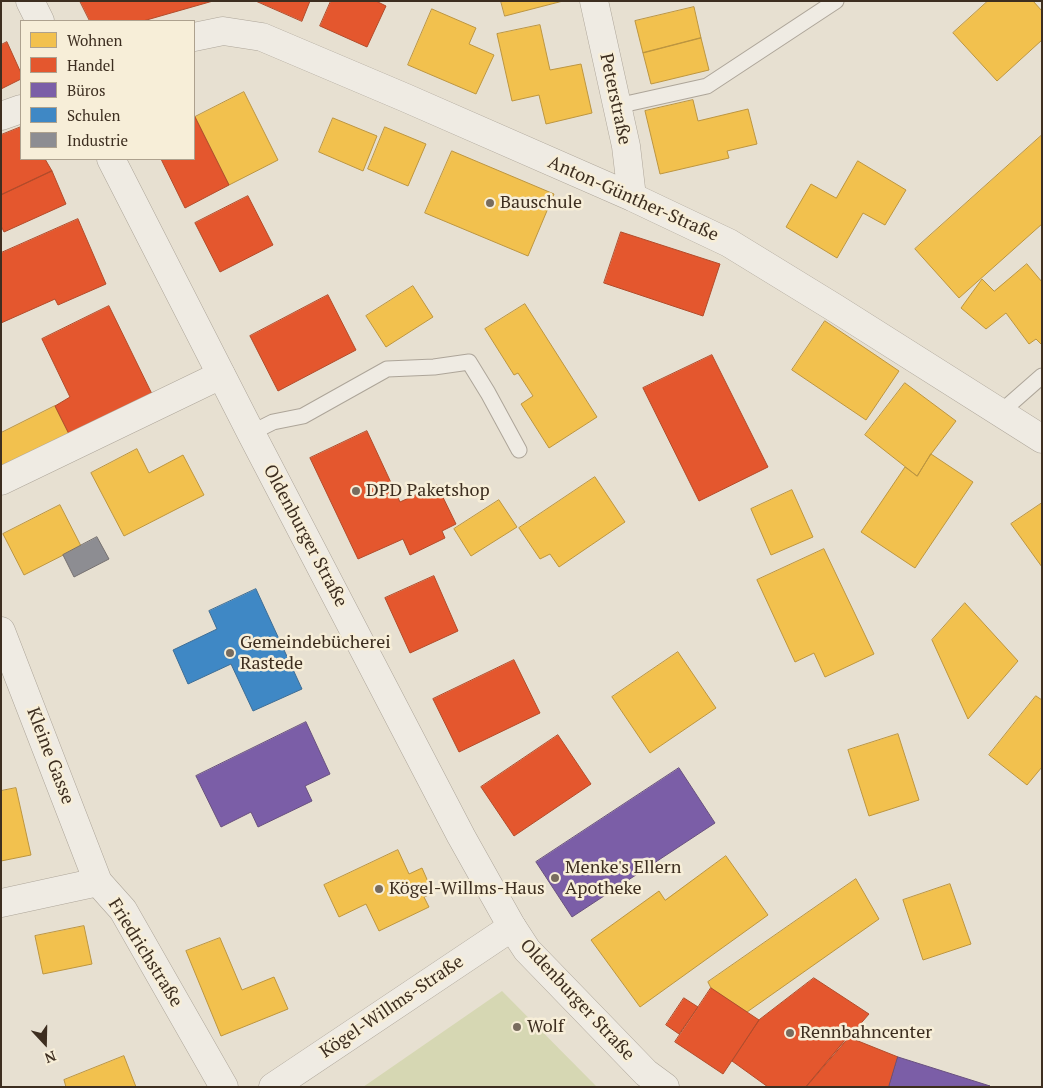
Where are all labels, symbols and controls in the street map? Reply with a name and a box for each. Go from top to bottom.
legend [20,20,195,160]
text: Wohnen [67,30,123,50]
street label: Peterstraße [595,51,635,147]
text: Handel [67,55,115,75]
text: Büros [67,80,105,100]
text: Schulen [67,105,120,125]
text: Industrie [67,130,128,150]
street label: Anton-Günther-Straße [544,152,722,246]
place label: Bauschule [500,192,582,214]
marker: Bauschule [484,197,496,209]
street label: Oldenburger Straße [258,461,352,611]
place label: DPD Paketshop [366,480,490,502]
marker: DPD Paketshop [350,485,362,497]
place label: Gemeindebücherei Rastede [240,632,391,674]
marker: Gemeindebücherei Rastede [224,647,236,659]
street label: Kleine Gasse [22,705,78,807]
place label: Menke's Ellern Apotheke [565,857,681,900]
marker: Menke's Ellern Apotheke [549,872,561,884]
place label: Kögel-Willms-Haus [389,878,545,900]
marker: Kögel-Willms-Haus [373,883,385,895]
street label: Friedrichstraße [103,895,187,1011]
street label: Oldenburger Straße [515,935,639,1065]
street label: Kögel-Willms-Straße [316,951,468,1063]
place label: Wolf [527,1016,564,1038]
north arrow [20,1018,70,1068]
marker: Wolf [511,1021,523,1033]
place label: Rennbahncenter [800,1022,932,1044]
marker: Rennbahncenter [784,1027,796,1039]
text: N [42,1047,59,1068]

